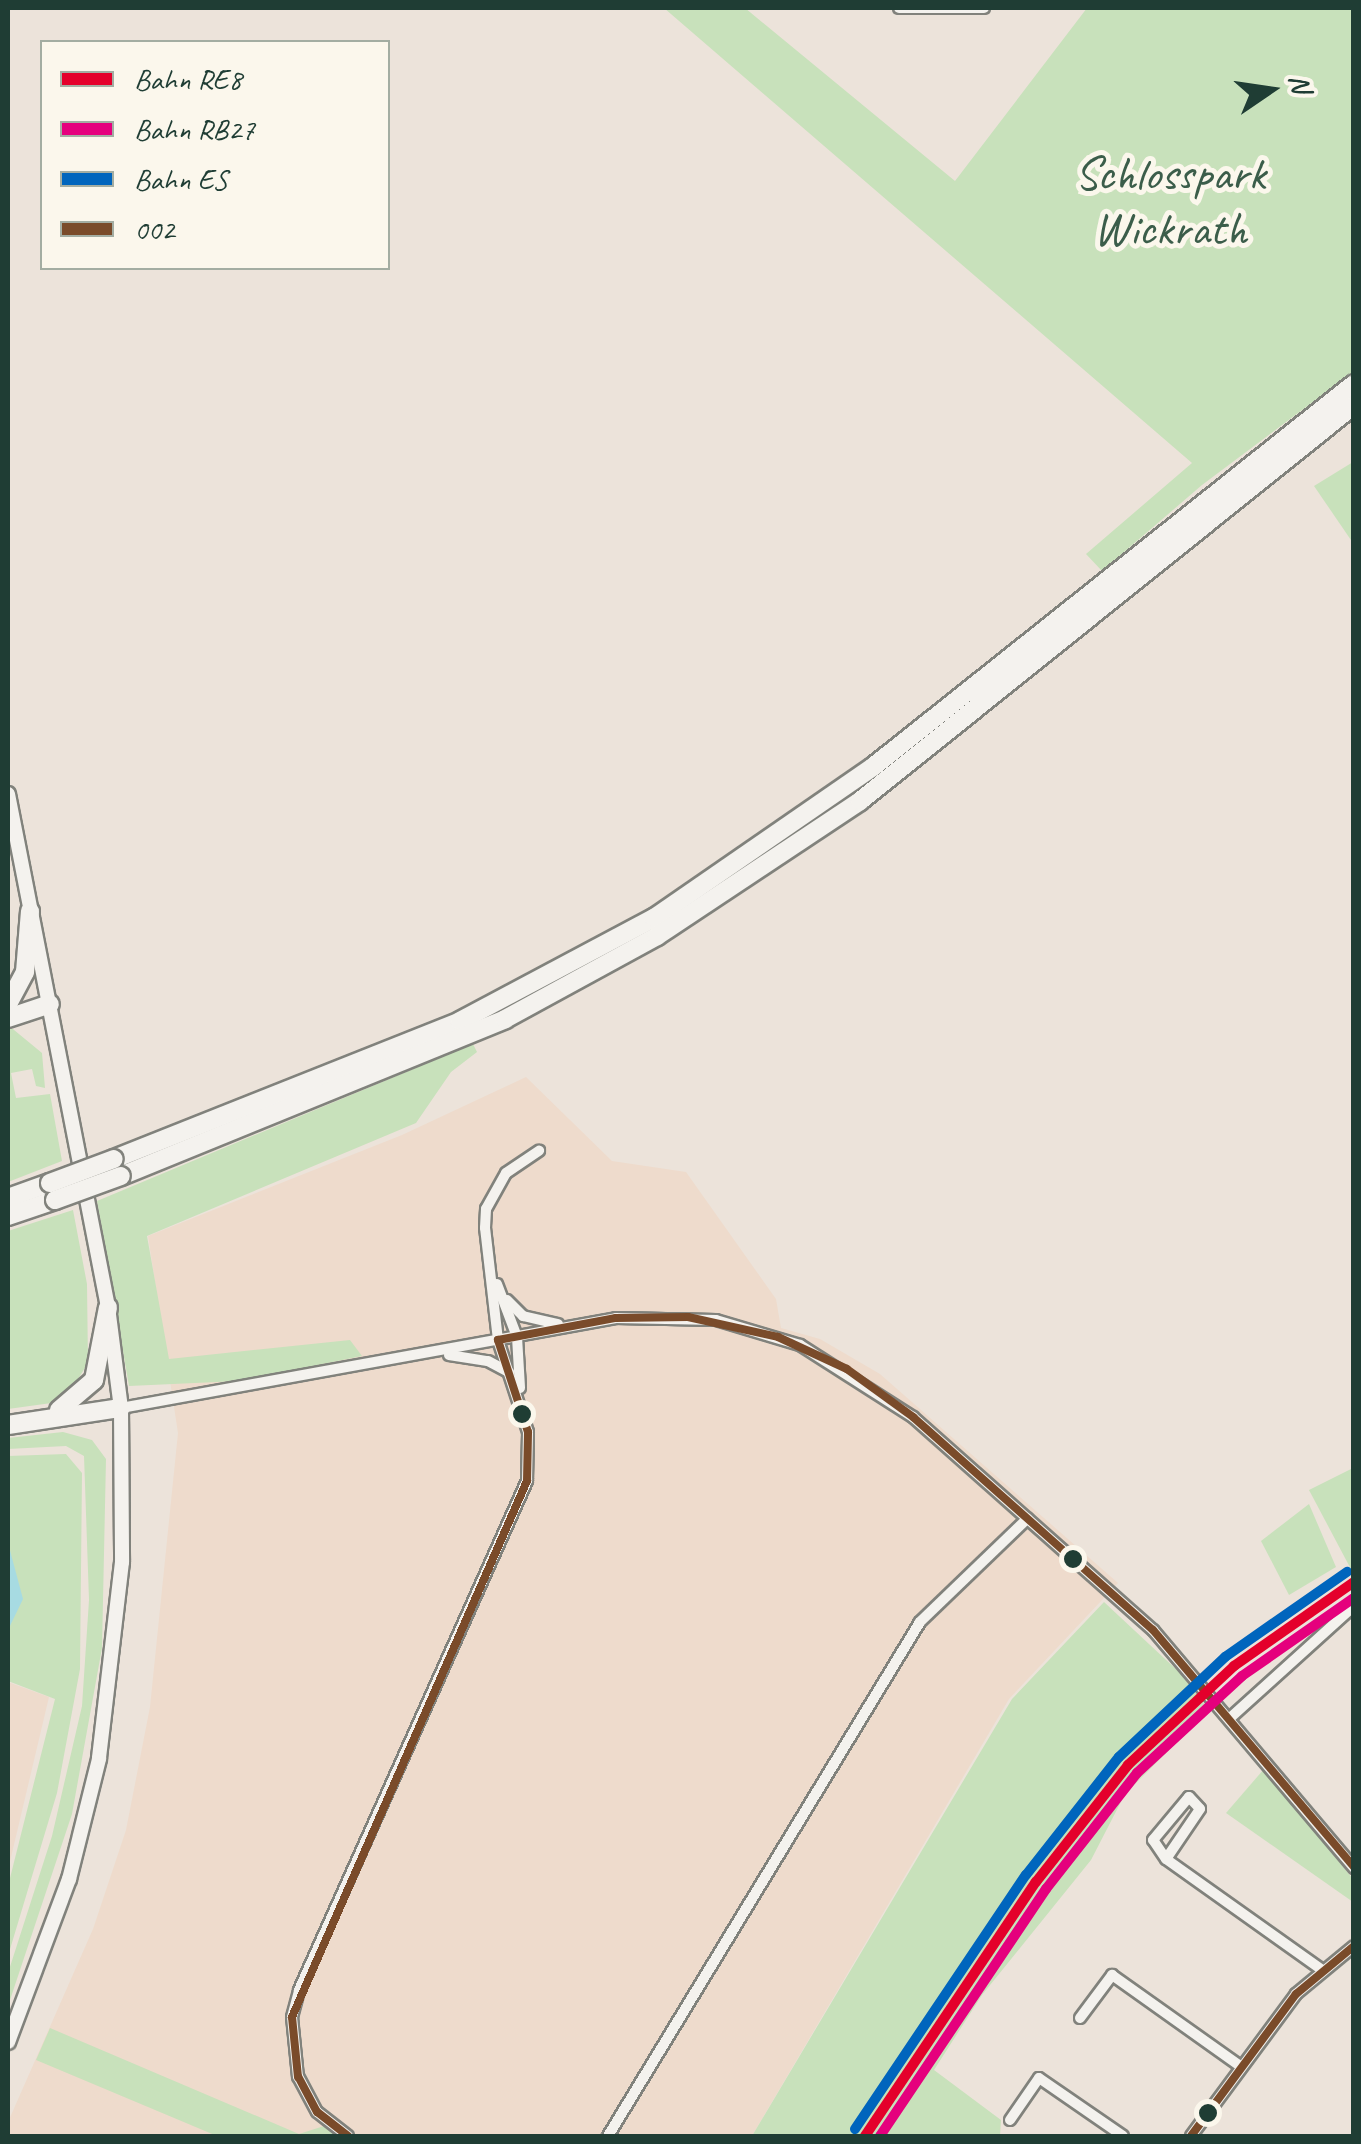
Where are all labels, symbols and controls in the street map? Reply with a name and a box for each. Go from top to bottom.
legend [40,40,390,270]
north arrow [1221,40,1321,140]
text: Bahn RE8 [134,60,242,98]
text: N [1282,71,1320,96]
text: Bahn RB27 [134,110,255,148]
park label: Schlosspark Wickrath [1074,144,1266,257]
text: Bahn ES [134,160,227,198]
text: 002 [134,210,175,248]
unlabelled marker [512,1404,532,1424]
unlabelled marker [1063,1549,1083,1569]
unlabelled marker [1198,2103,1218,2123]

